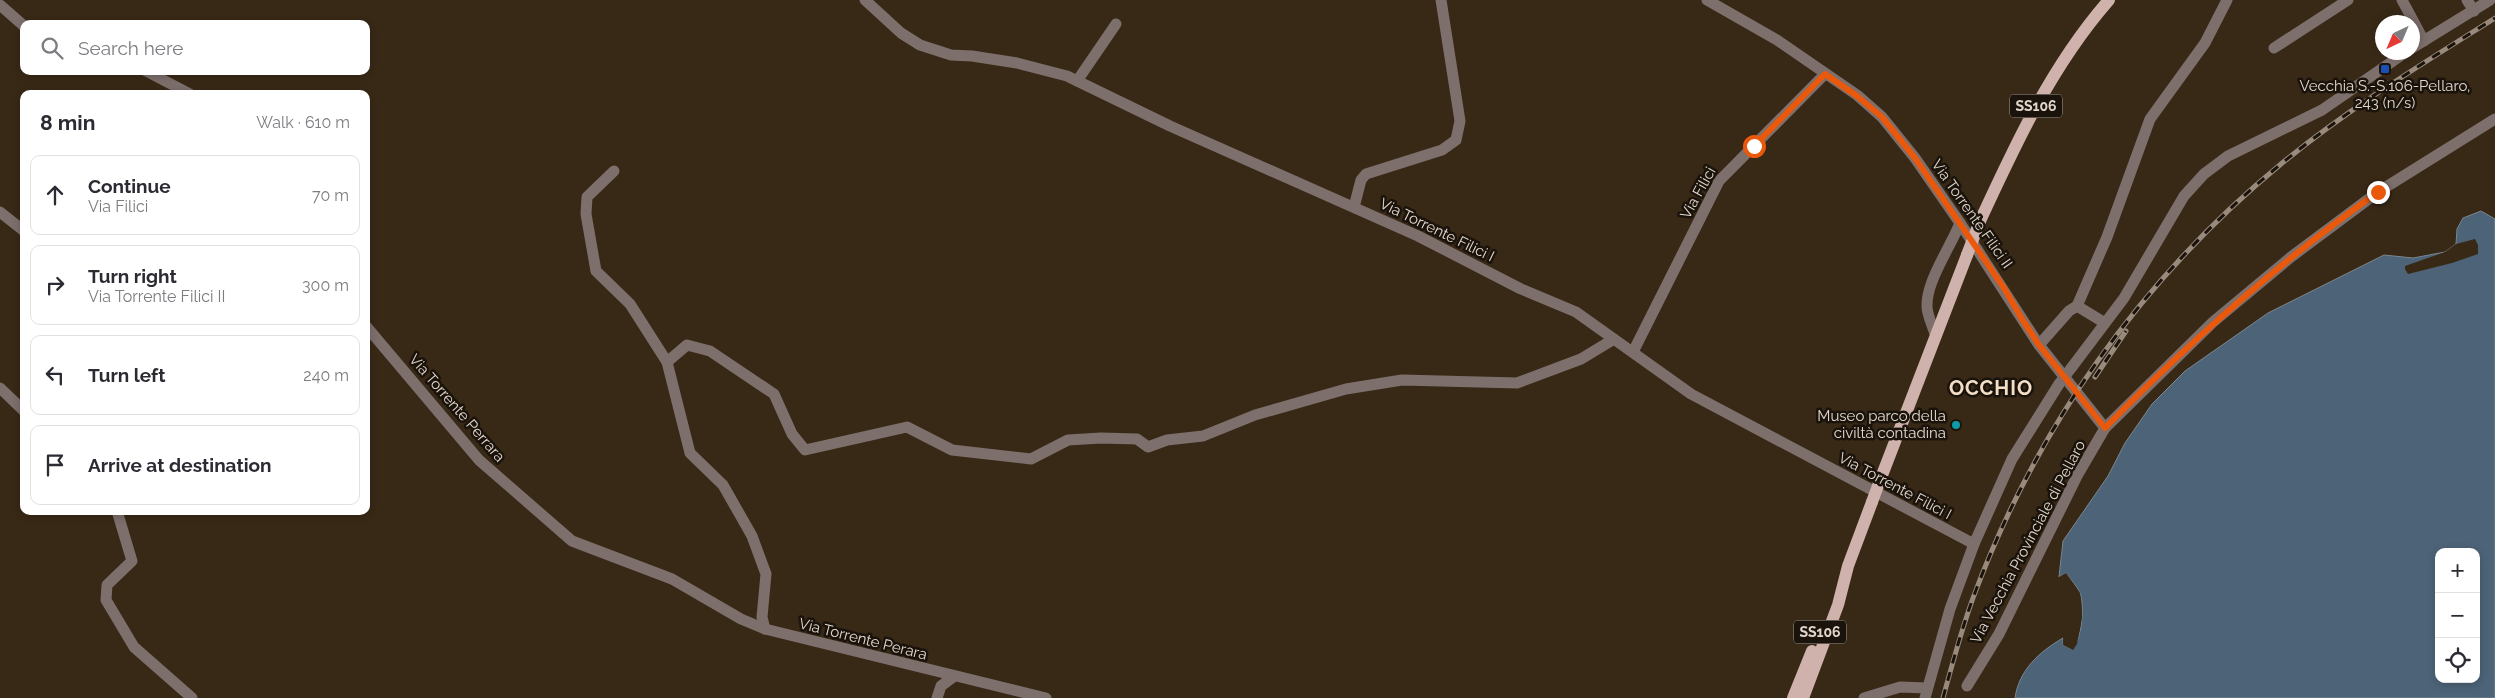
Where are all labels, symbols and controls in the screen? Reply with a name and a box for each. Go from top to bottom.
north arrow [2375,15,2420,60]
search box [20,20,370,75]
icon: search [38,34,66,62]
text: Search here [78,37,184,59]
marker: Vecchia S.-S.106-Pellaro, 243 (n/s) [2379,63,2391,75]
place label: Vecchia S.-S.106-Pellaro, 243 (n/s) [2300,77,2470,112]
road number: SS106 [2010,94,2062,118]
text: 8 min [40,110,95,135]
text: Walk · 610 m [256,113,350,132]
route start [1743,135,1766,158]
street label: Via Torrente Filici II [1928,156,2016,272]
street label: Via Filici [1676,164,1720,222]
text: Continue [88,175,171,197]
icon: ahead [41,181,69,209]
route end [2367,181,2390,204]
text: 70 m [312,186,349,205]
street label: Via Torrente Filici I [1377,194,1497,266]
text: Via Filici [88,197,148,216]
text: Turn right [88,265,177,287]
icon: right [41,271,69,299]
text: 300 m [302,276,349,295]
text: Via Torrente Filici II [88,287,226,306]
street label: Via Torrente Perrara [405,350,509,466]
icon: left [41,361,69,389]
text: Turn left [88,364,165,386]
text: 240 m [303,366,349,385]
district label: OCCHIO [1949,376,2033,400]
place label: Museo parco della civiltà contadina [1817,407,1946,442]
marker: Museo parco della civiltà contadina [1950,419,1962,431]
street label: Via Vecchia Provinciale di Pellaro [1967,437,2089,647]
street label: Via Torrente Filici I [1835,449,1955,523]
icon: arrive [41,451,69,479]
text: Arrive at destination [88,454,272,476]
map controls [2435,548,2480,683]
button: + [2435,548,2480,593]
button: − [2435,593,2480,638]
street label: Via Torrente Perara [797,614,929,664]
road number: SS106 [1794,620,1846,644]
button: locate [2435,638,2480,683]

